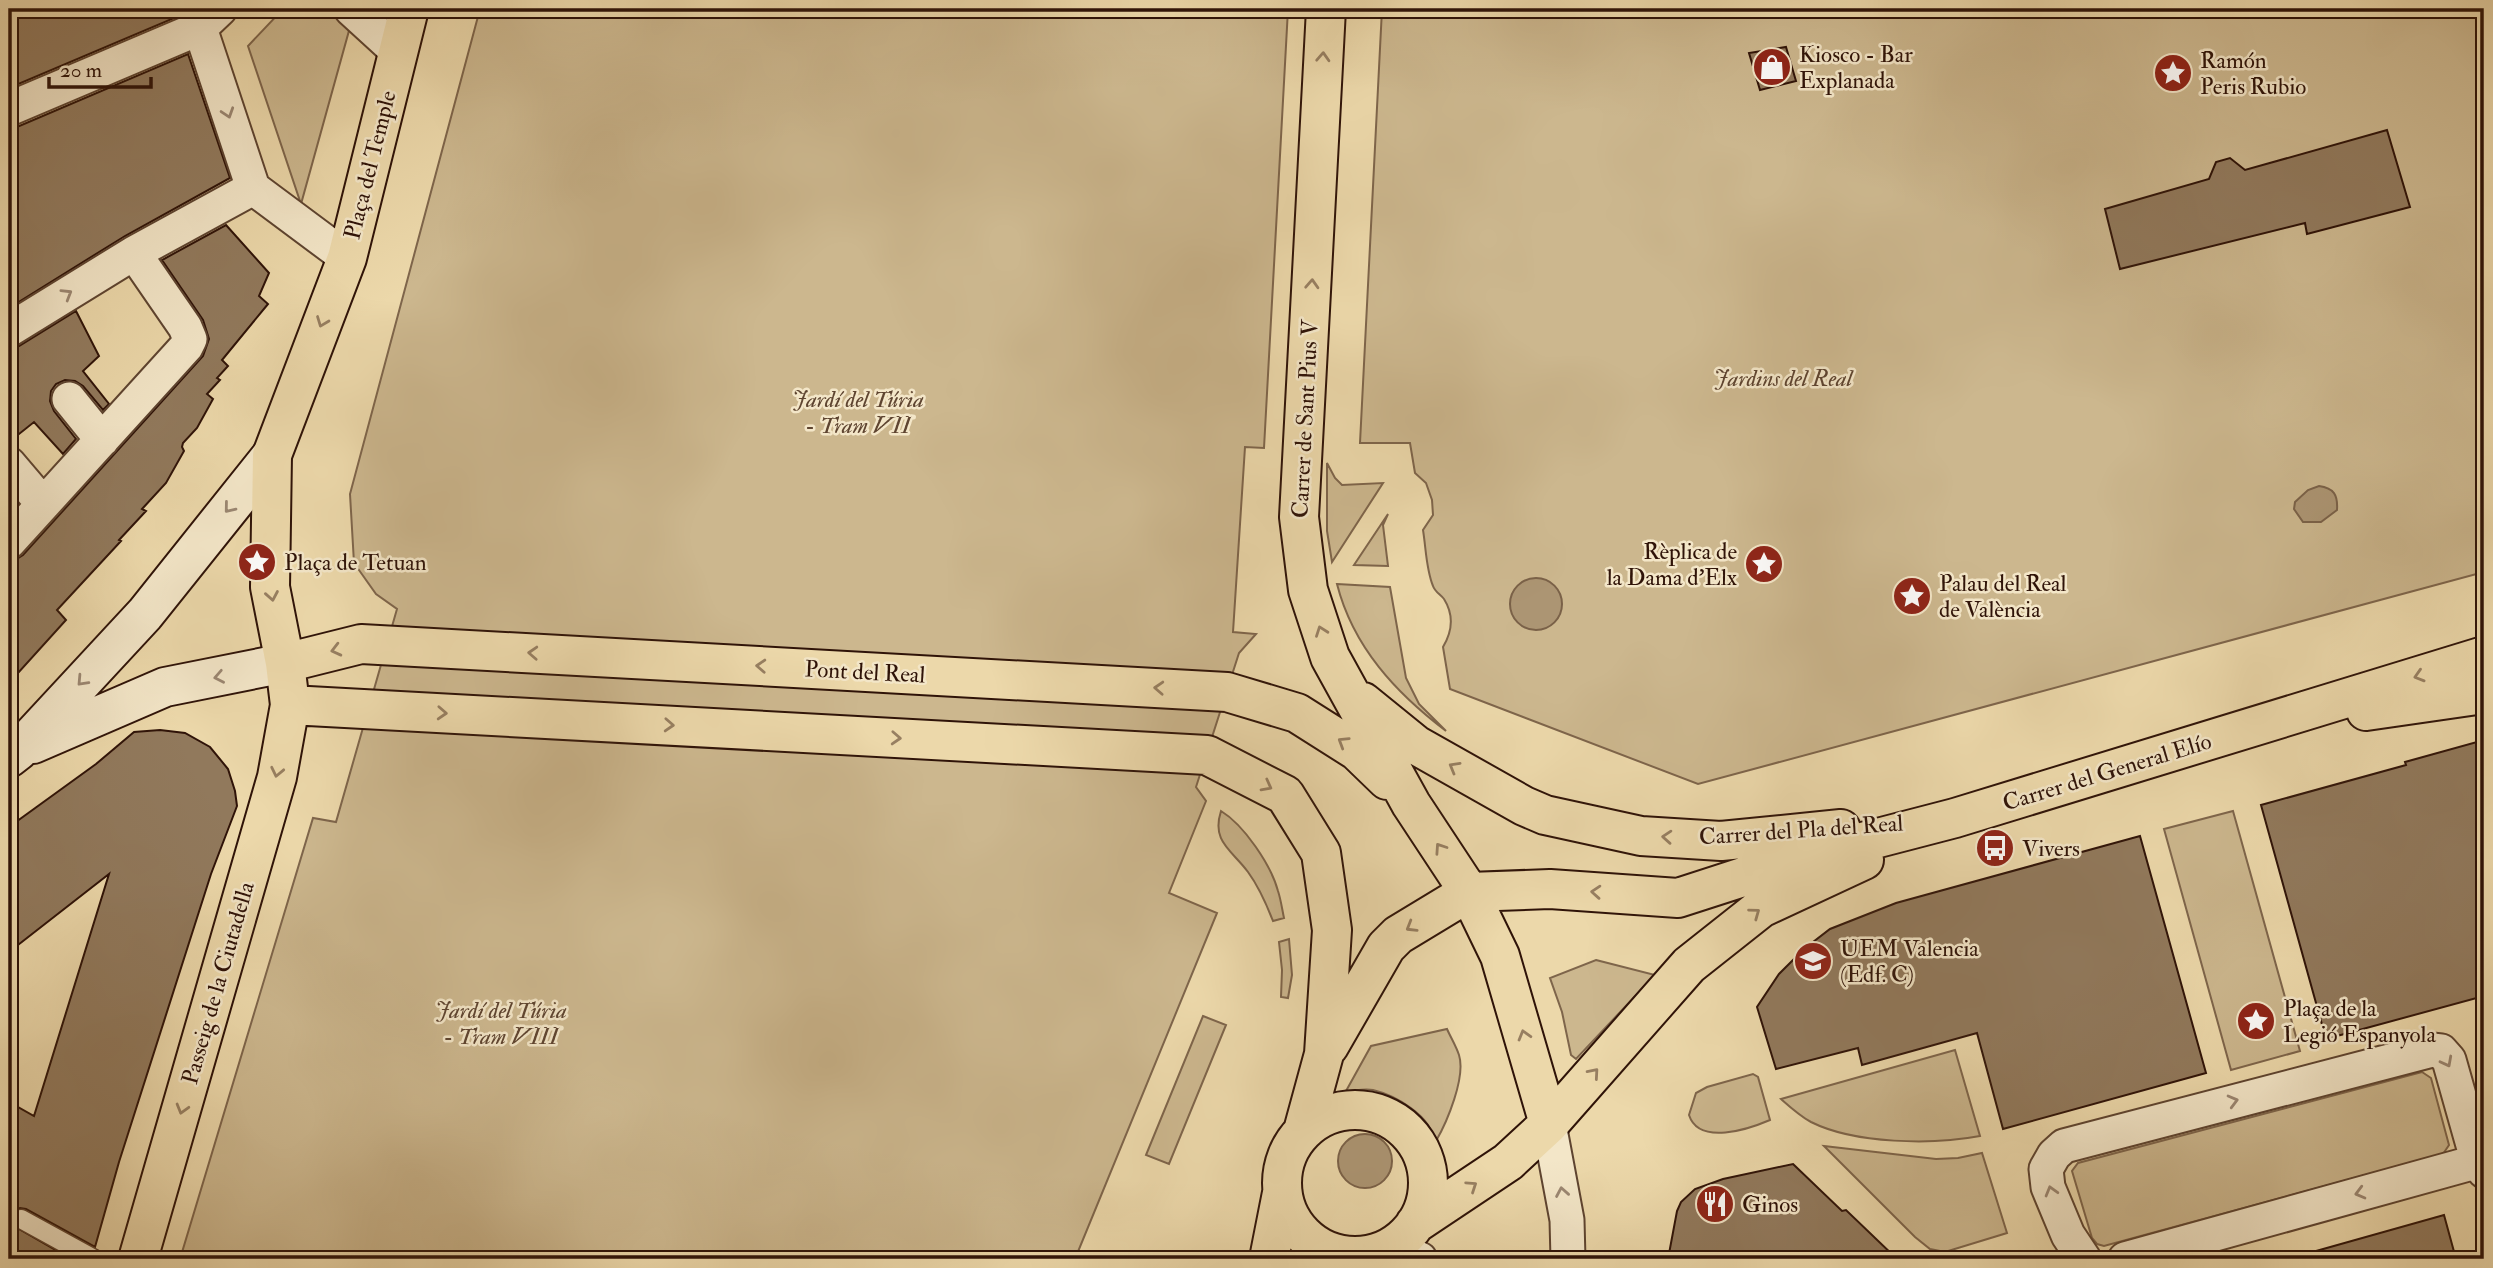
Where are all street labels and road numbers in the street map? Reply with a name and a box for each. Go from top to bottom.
street label: Plaça del Temple [337,87,404,243]
street label: Carrer de Sant Pius V [1285,318,1325,519]
street label: Pont del Real [804,654,926,690]
street label: Carrer del General Elío [1999,726,2215,818]
street label: Carrer del Pla del Real [1698,808,1904,852]
street label: Passeig de la Ciutadella [175,878,261,1088]

